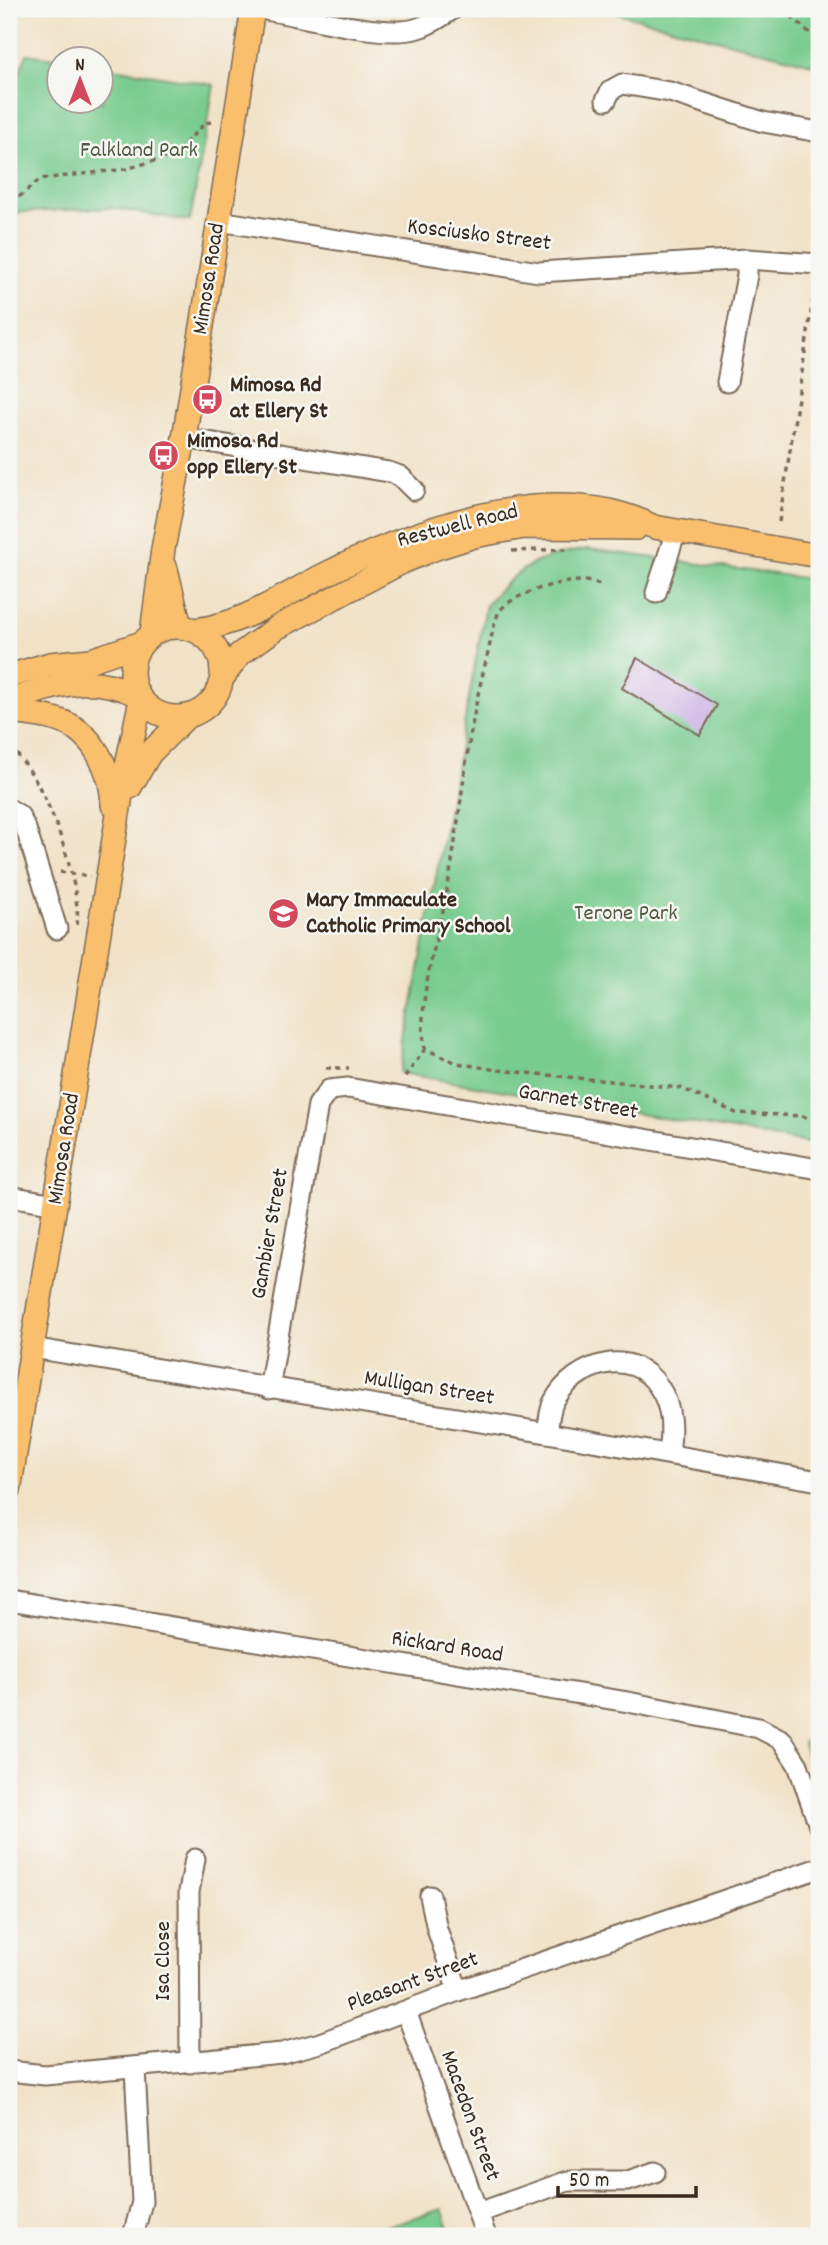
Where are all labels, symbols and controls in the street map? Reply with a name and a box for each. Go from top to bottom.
north arrow [46,46,116,116]
text: N [75,53,85,80]
park label: Falkland Park [80,135,198,168]
street label: Kosciusko Street [405,211,553,261]
street label: Mimosa Road [185,221,235,337]
place label: Mimosa Rd at Ellery St [230,370,328,429]
bus stop icon: Mimosa Rd at Ellery St [190,382,224,416]
place label: Mimosa Rd opp Ellery St [187,426,297,485]
bus stop icon: Mimosa Rd opp Ellery St [147,438,181,472]
street label: Restwell Road [394,496,522,558]
place label: Mary Immaculate Catholic Primary School [306,885,511,944]
school or university icon: Mary Immaculate Catholic Primary School [266,897,300,931]
park label: Terone Park [574,898,678,931]
street label: Garnet Street [515,1076,641,1130]
street label: Mimosa Road [40,1091,90,1207]
street label: Gambier Street [243,1166,299,1302]
street label: Mulligan Street [362,1362,496,1416]
street label: Rickard Road [389,1623,505,1673]
street label: Isa Close [148,1921,181,2001]
street label: Pleasant Street [343,1944,483,2022]
street label: Macedon Street [430,2046,508,2186]
scale bar [558,2154,697,2198]
text: 50 m [569,2167,609,2197]

